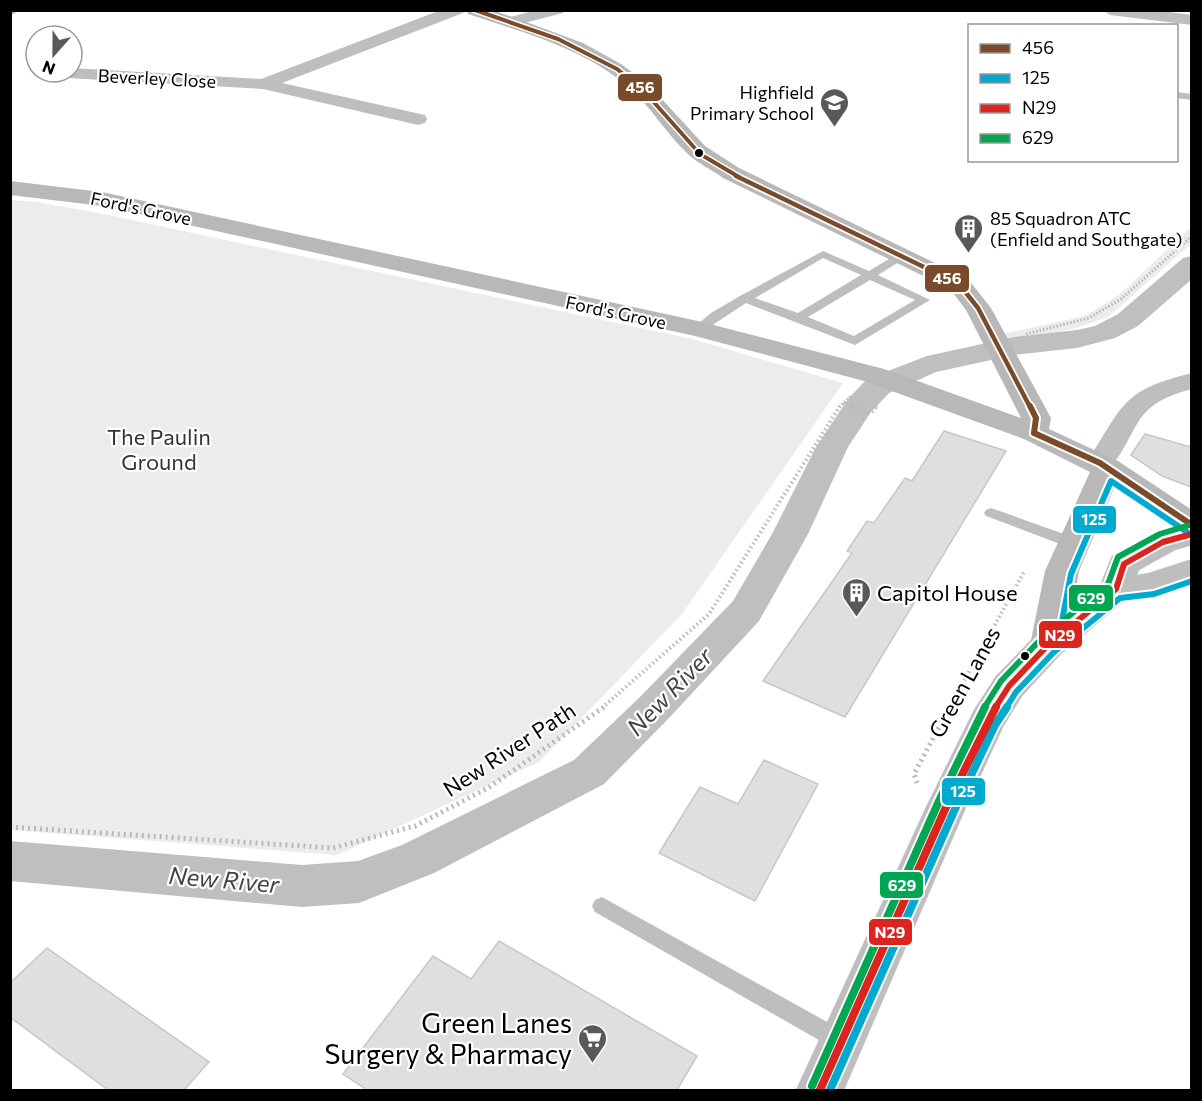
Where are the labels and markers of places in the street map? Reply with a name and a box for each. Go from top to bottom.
place label: Highfield Primary School [690,81,814,124]
school or university icon: Highfield Primary School [819,86,851,128]
unlabelled marker [693,147,705,159]
place label: 85 Squadron ATC (Enfield and Southgate) [990,207,1182,250]
building icon: 85 Squadron ATC (Enfield and Southgate) [953,212,985,254]
building icon: Capitol House [840,576,872,618]
place label: Capitol House [877,579,1018,606]
unlabelled marker [1019,650,1031,662]
place label: Green Lanes Surgery & Pharmacy [324,1006,572,1070]
supermarket icon: Green Lanes Surgery & Pharmacy [577,1022,609,1064]

